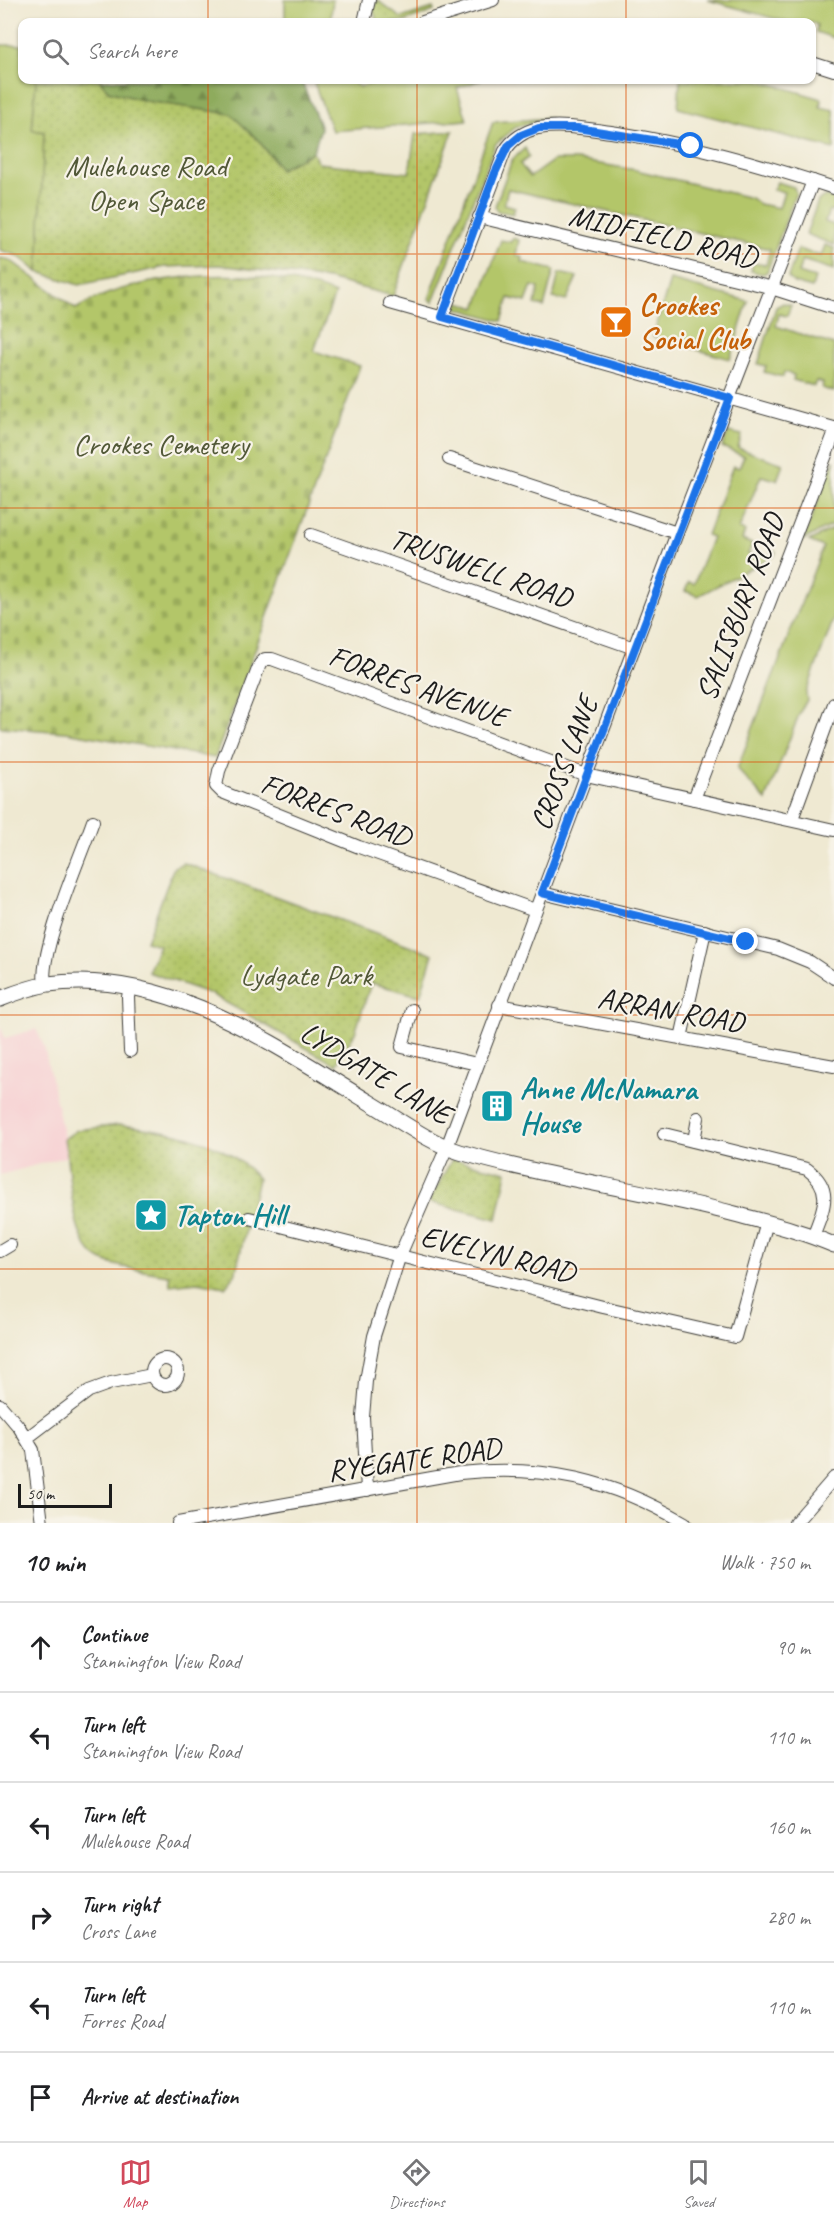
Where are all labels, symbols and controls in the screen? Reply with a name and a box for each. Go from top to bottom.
search box [18,18,816,84]
icon: search [39,35,72,68]
text: Search here [87,37,177,65]
route start [677,132,703,158]
park label: Mulehouse Road Open Space [65,147,231,219]
street label: MIDFIELD ROAD [565,196,763,277]
place label: Crookes Social Club [639,286,753,358]
bar icon: Crookes Social Club [598,304,634,340]
park label: Crookes Cemetery [73,425,252,463]
street label: SALISBURY ROAD [687,506,794,706]
street label: TRUSWELL ROAD [385,519,579,618]
street label: FORRES AVENUE [324,636,515,737]
street label: CROSS LANE [521,688,608,835]
street label: FORRES ROAD [256,764,419,857]
route end [732,928,758,954]
park label: Lydgate Park [240,956,374,994]
street label: ARRAN ROAD [595,978,750,1042]
street label: LYDGATE LANE [294,1013,462,1135]
place label: Anne McNamara House [520,1070,699,1142]
building icon: Anne McNamara House [479,1088,515,1124]
place label: Tapton Hill [174,1196,291,1234]
place icon: Tapton Hill [133,1197,169,1233]
street label: EVELYN ROAD [417,1217,582,1292]
street label: RYEGATE ROAD [325,1428,506,1490]
scale bar [18,1481,112,1508]
text: 50 m [27,1484,54,1504]
text: 10 min [24,1546,86,1579]
text: Walk · 750 m [720,1550,810,1575]
text: Continue [81,1621,147,1649]
icon: ahead [24,1631,57,1664]
text: 90 m [776,1635,810,1660]
text: Stannington View Road [81,1649,241,1674]
text: Turn left [81,1711,145,1739]
icon: left [24,1721,57,1754]
text: 110 m [767,1725,810,1750]
text: Stannington View Road [81,1739,241,1764]
text: Turn left [81,1801,145,1829]
icon: left [24,1811,57,1844]
text: 160 m [767,1815,810,1840]
text: Mulehouse Road [81,1829,189,1854]
text: Turn right [81,1891,158,1919]
icon: right [24,1901,57,1934]
text: 280 m [767,1905,810,1930]
text: Cross Lane [81,1919,155,1944]
text: Turn left [81,1981,145,2009]
icon: left [24,1991,57,2024]
text: 110 m [767,1995,810,2020]
text: Forres Road [81,2009,164,2034]
icon: arrive [24,2081,57,2114]
text: Arrive at destination [81,2083,238,2111]
tab: Map [119,2156,152,2212]
tab: Directions [389,2156,445,2212]
tab: Saved [682,2156,715,2212]

